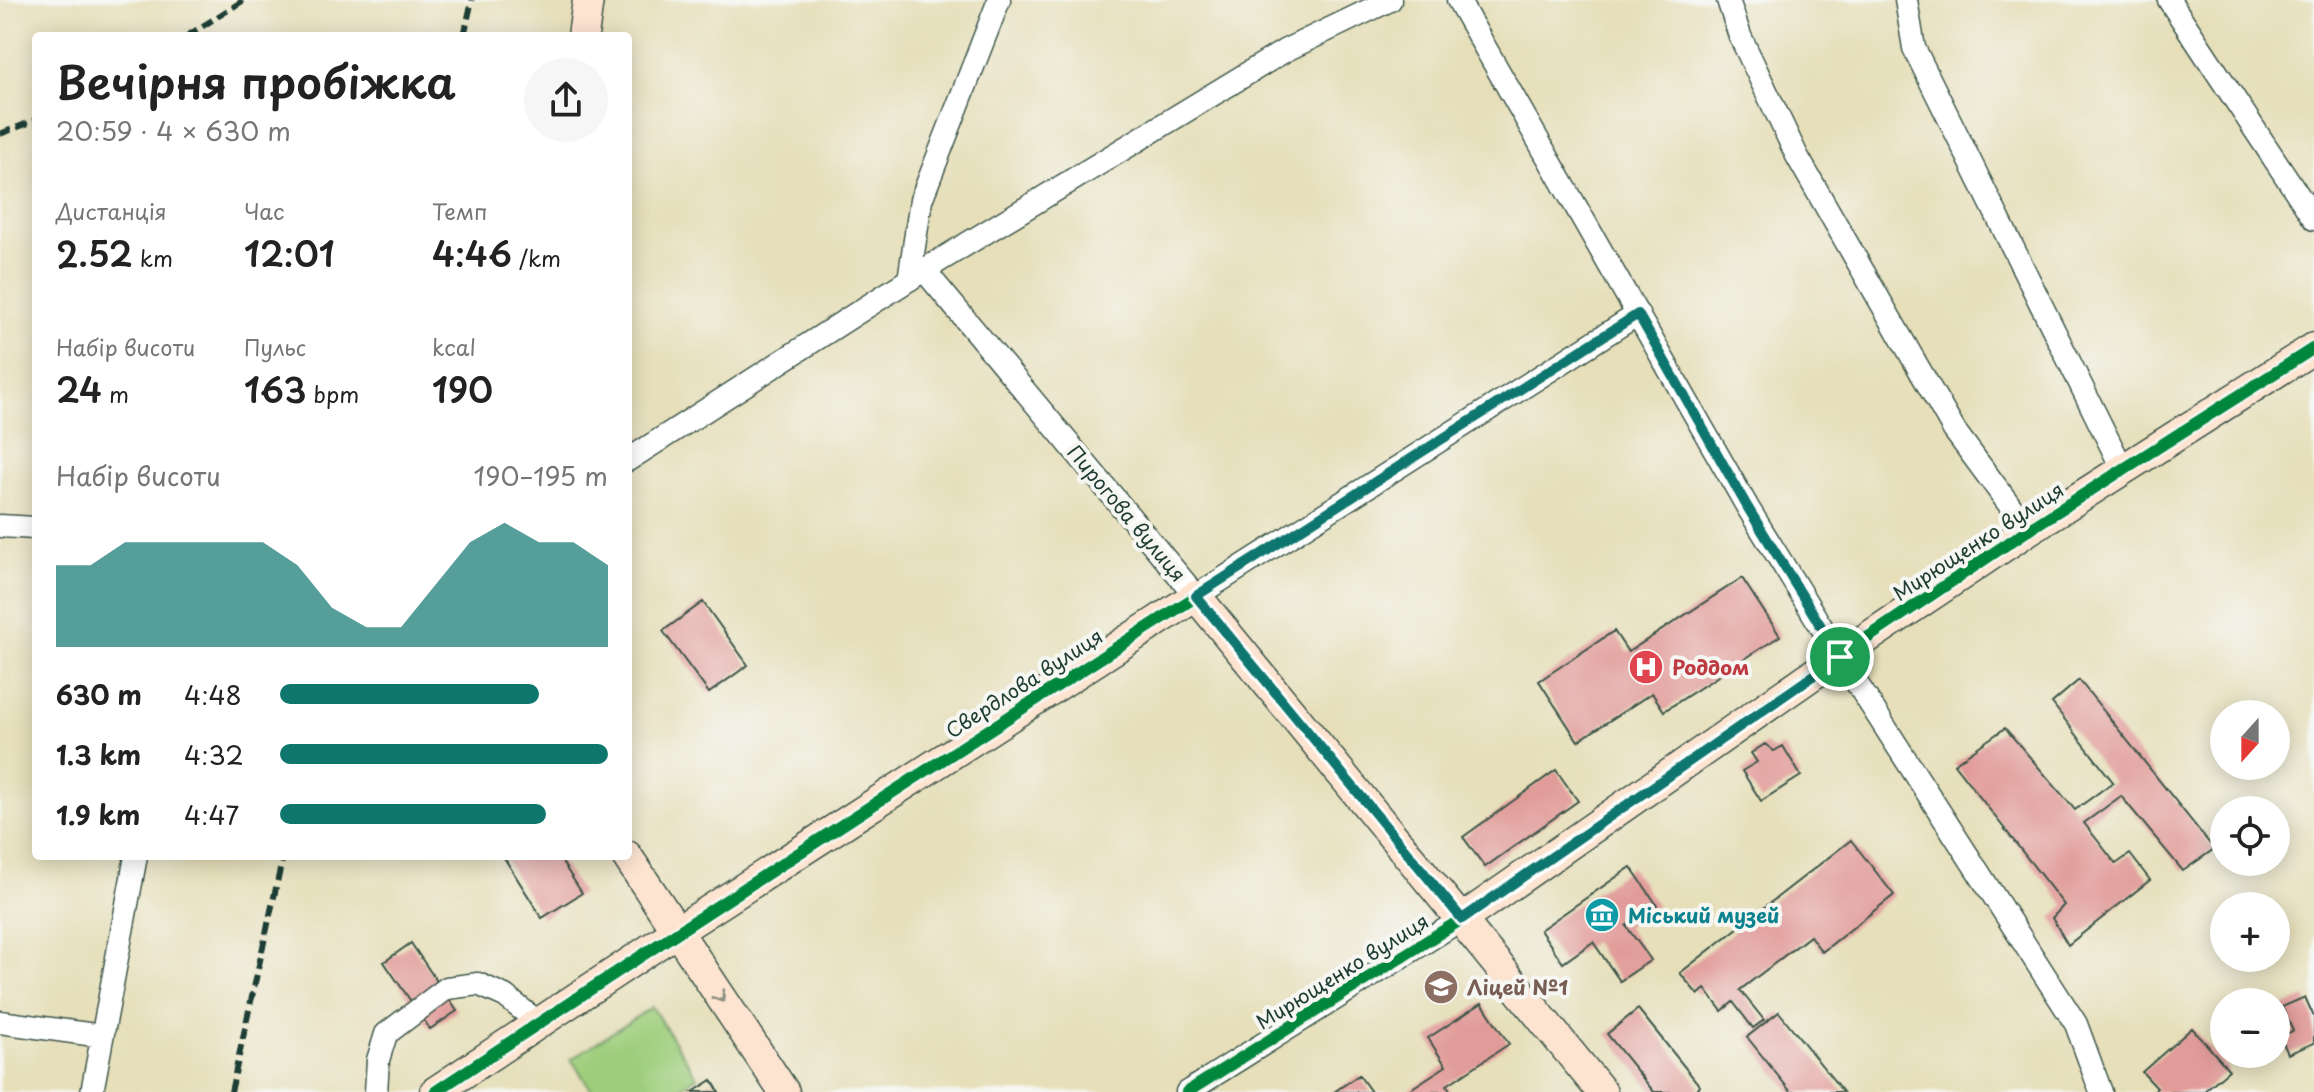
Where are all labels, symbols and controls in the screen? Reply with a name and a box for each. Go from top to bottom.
text: Вечірня пробіжка [56,48,456,114]
button: share [524,58,608,142]
text: 20:59 · 4 × 630 m [56,111,291,150]
text: Дистанція [56,194,167,227]
text: Час [244,194,284,227]
text: Темп [432,194,488,227]
text: 2.52 [56,227,133,279]
text: 12:01 [244,227,335,279]
text: 4:46 [432,227,512,279]
text: km [133,241,173,274]
text: /km [512,241,561,274]
text: Набір висоти [56,330,195,363]
text: Пульс [244,330,306,363]
text: kcal [432,330,476,363]
text: 24 [56,363,102,415]
text: 163 [244,363,307,415]
text: 190 [432,363,493,415]
text: m [102,377,129,410]
text: bpm [307,377,359,410]
street label: Пирогова вулиця [1061,438,1193,588]
text: Набір висоти [56,456,221,495]
text: 190–195 m [474,456,608,495]
street label: Мирющенко вулиця [1887,474,2069,608]
street label: Свердлова вулиця [939,621,1109,745]
pin [1806,623,1874,691]
icon: arrive [1818,635,1862,679]
hospital icon: Роддом [1627,648,1665,686]
place label: Роддом [1672,652,1749,682]
text: 630 m [56,675,142,714]
text: 4:48 [184,675,242,714]
north arrow [2210,700,2290,780]
map controls [2210,700,2290,1068]
text: 1.3 km [56,735,141,774]
text: 4:32 [184,735,244,774]
text: 1.9 km [56,795,140,834]
text: 4:47 [184,795,239,834]
button: locate [2210,796,2290,876]
button: + [2210,892,2290,972]
museum icon: Міський музей [1583,896,1621,934]
place label: Міський музей [1628,900,1780,930]
street label: Мирющенко вулиця [1250,906,1434,1036]
school or university icon: Ліцей №1 [1422,968,1460,1006]
place label: Ліцей №1 [1467,972,1569,1002]
one-way arrow [710,988,725,1002]
button: − [2210,988,2290,1068]

